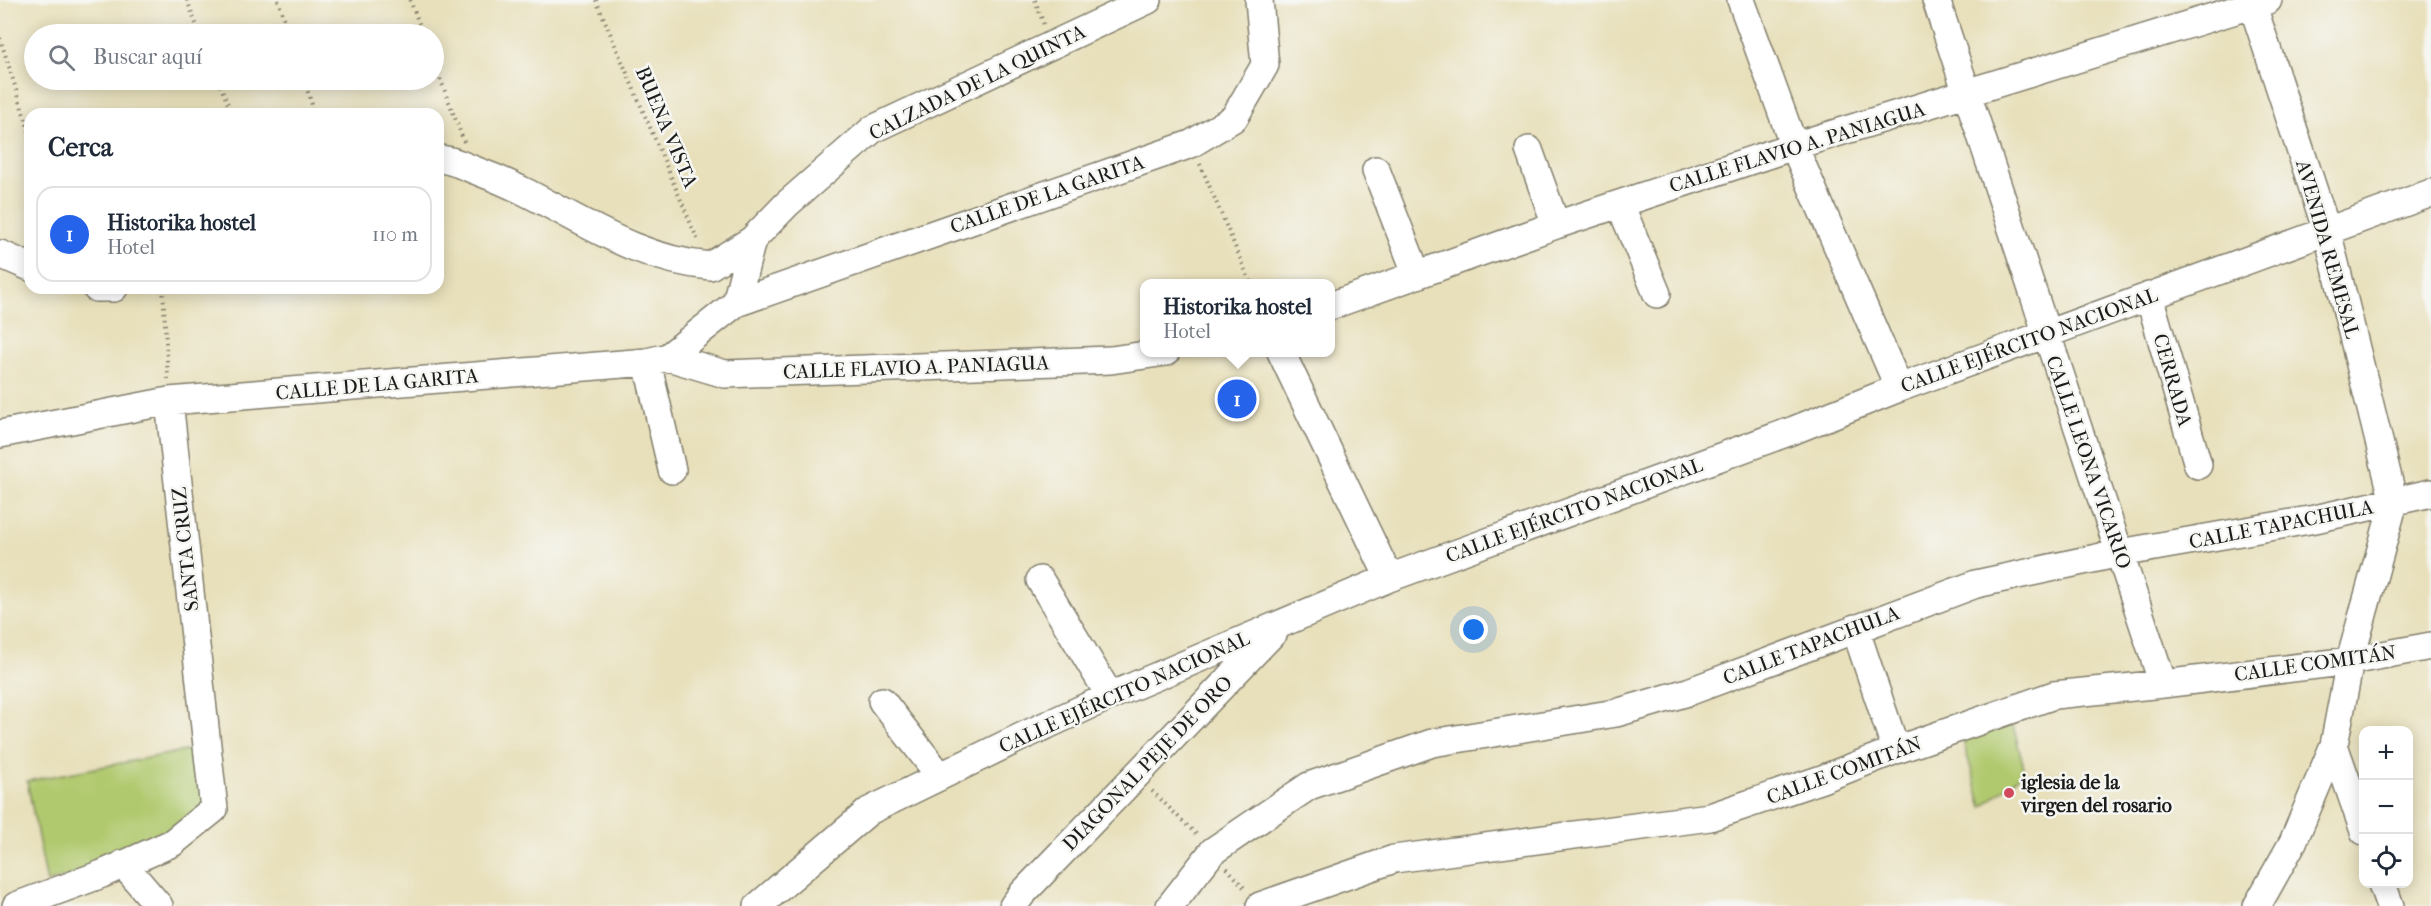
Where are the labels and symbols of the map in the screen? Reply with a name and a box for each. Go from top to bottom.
street label: CALZADA DE LA QUINTA [865,20,1090,145]
street label: BUENA VISTA [631,63,703,192]
street label: CALLE FLAVIO A. PANIAGUA [1666,97,1929,197]
street label: CALLE DE LA GARITA [947,150,1148,238]
street label: AVENIDA REMESAL [2291,156,2364,341]
street label: CALLE EJÉRCITO NACIONAL [1897,282,2161,398]
street label: CERRADA [2148,331,2197,430]
street label: CALLE FLAVIO A. PANIAGUA [783,351,1051,384]
street label: CALLE LEONA VICARIO [2041,353,2136,572]
street label: CALLE DE LA GARITA [275,364,480,405]
pin: 1 [1218,376,1256,422]
street label: CALLE EJÉRCITO NACIONAL [1442,452,1706,568]
street label: SANTA CRUZ [167,485,203,612]
street label: CALLE TAPACHULA [2187,495,2376,554]
street label: CALLE TAPACHULA [1720,601,1904,690]
your location [1459,615,1488,644]
street label: CALLE EJÉRCITO NACIONAL [995,626,1253,758]
street label: CALLE COMITÁN [2232,640,2398,686]
street label: DIAGONAL PEJE DE ORO [1058,671,1237,856]
street label: CALLE COMITÁN [1763,731,1925,809]
place label: iglesia de la virgen del rosario [2020,771,2172,817]
marker: iglesia de la virgen del rosario [2002,786,2016,800]

